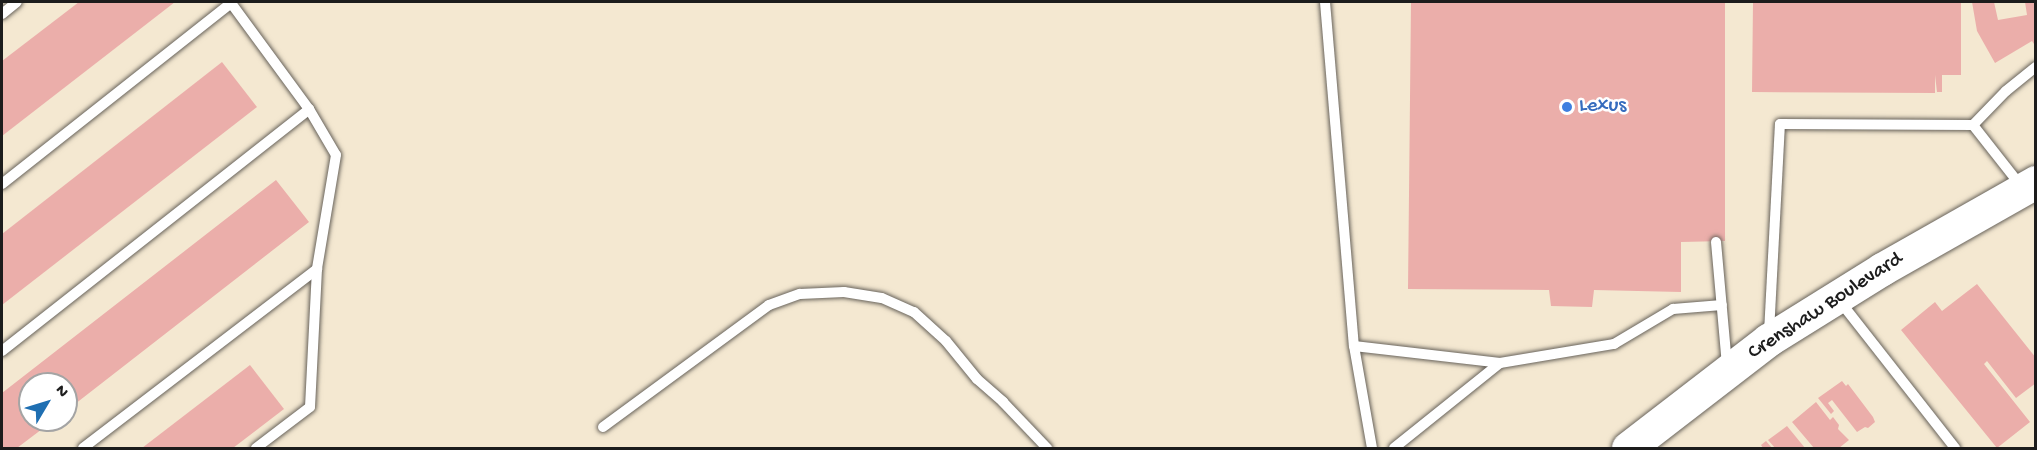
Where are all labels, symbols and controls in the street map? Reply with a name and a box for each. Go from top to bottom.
place label: Lexus [1579,94,1626,120]
marker: Lexus [1560,100,1574,114]
street label: Crenshaw Boulevard [1744,248,1908,366]
north arrow [18,372,78,432]
text: N [50,382,72,402]

